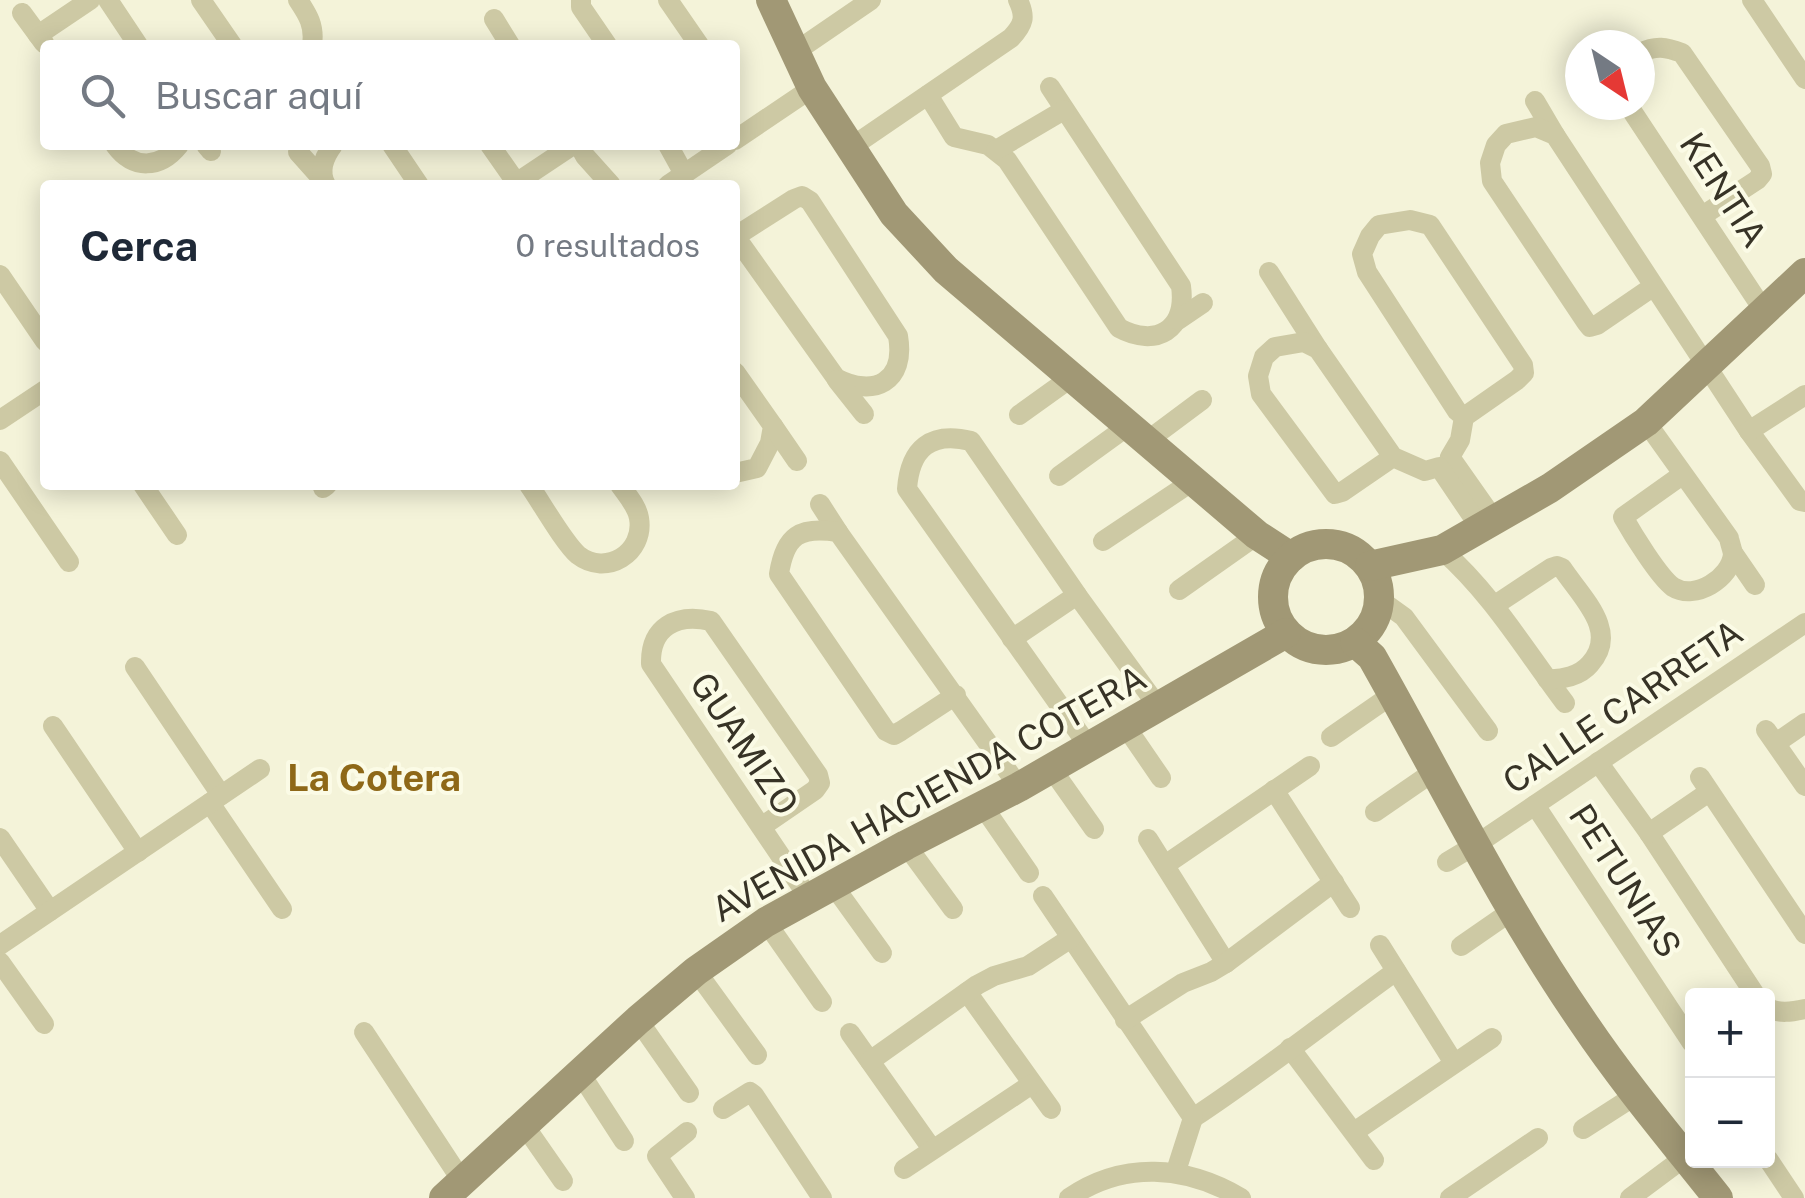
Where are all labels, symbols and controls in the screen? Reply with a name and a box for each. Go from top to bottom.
north arrow [1565,30,1655,120]
search box [40,40,740,150]
icon: search [75,68,130,123]
text: Buscar aquí [155,73,362,118]
street label: KENTIA [1671,125,1775,254]
text: Cerca [80,221,198,270]
text: 0 resultados [516,227,700,264]
street label: CALLE CARRETA [1495,611,1750,802]
street label: AVENIDA HACIENDA COTERA [704,657,1153,930]
street label: GUAMIZO [682,665,807,823]
district label: La Cotera [287,755,461,800]
street label: PETUNIAS [1561,797,1690,965]
map controls [1685,988,1775,1168]
button: + [1685,988,1775,1078]
button: − [1685,1078,1775,1168]

